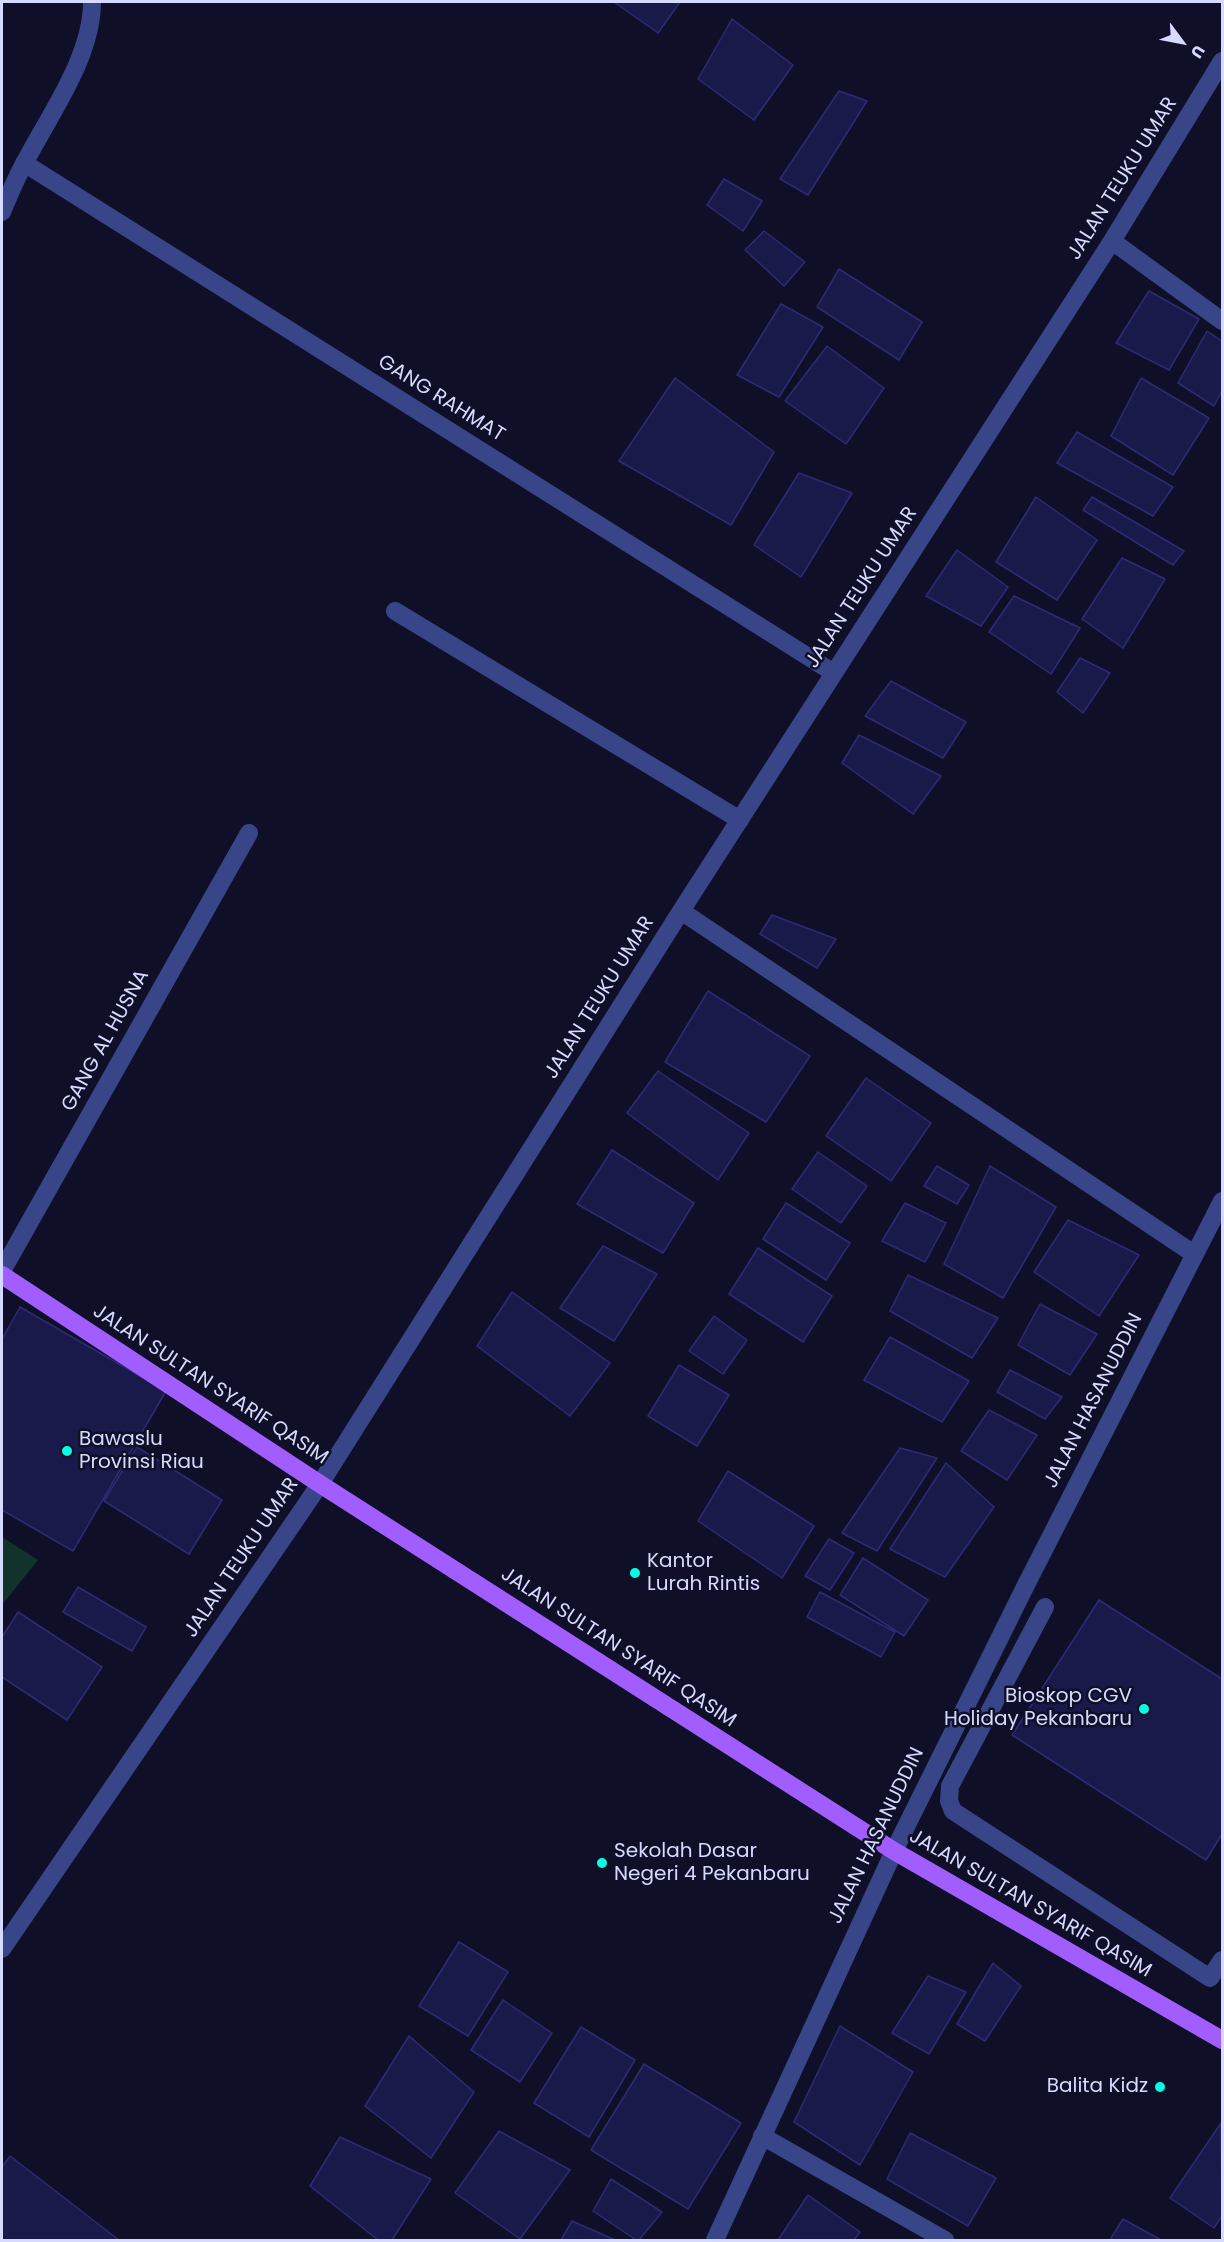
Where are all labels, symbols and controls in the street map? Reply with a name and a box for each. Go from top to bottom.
north arrow [1152,12,1212,72]
text: U [1185,41,1210,63]
street label: JALAN TEUKU UMAR [1063,93,1183,265]
street label: GANG RAHMAT [373,350,509,448]
street label: JALAN TEUKU UMAR [801,503,923,673]
street label: JALAN TEUKU UMAR [540,912,660,1084]
street label: GANG AL HUSNA [57,966,155,1116]
street label: JALAN SULTAN SYARIF QASIM [88,1300,332,1470]
street label: JALAN HASANUDDIN [1040,1310,1148,1492]
place label: Bawaslu Provinsi Riau [79,1428,204,1475]
marker: Bawaslu Provinsi Riau [60,1444,74,1458]
street label: JALAN TEUKU UMAR [180,1474,304,1642]
place label: Kantor Lurah Rintis [647,1550,760,1597]
street label: JALAN SULTAN SYARIF QASIM [496,1563,740,1733]
marker: Kantor Lurah Rintis [628,1566,642,1580]
place label: Bioskop CGV Holiday Pekanbaru [944,1685,1132,1732]
marker: Bioskop CGV Holiday Pekanbaru [1137,1702,1151,1716]
street label: JALAN HASANUDDIN [824,1744,930,1928]
street label: JALAN SULTAN SYARIF QASIM [905,1825,1155,1983]
place label: Sekolah Dasar Negeri 4 Pekanbaru [614,1840,810,1887]
marker: Sekolah Dasar Negeri 4 Pekanbaru [595,1856,609,1870]
place label: Balita Kidz [1047,2075,1148,2099]
marker: Balita Kidz [1153,2080,1167,2094]

